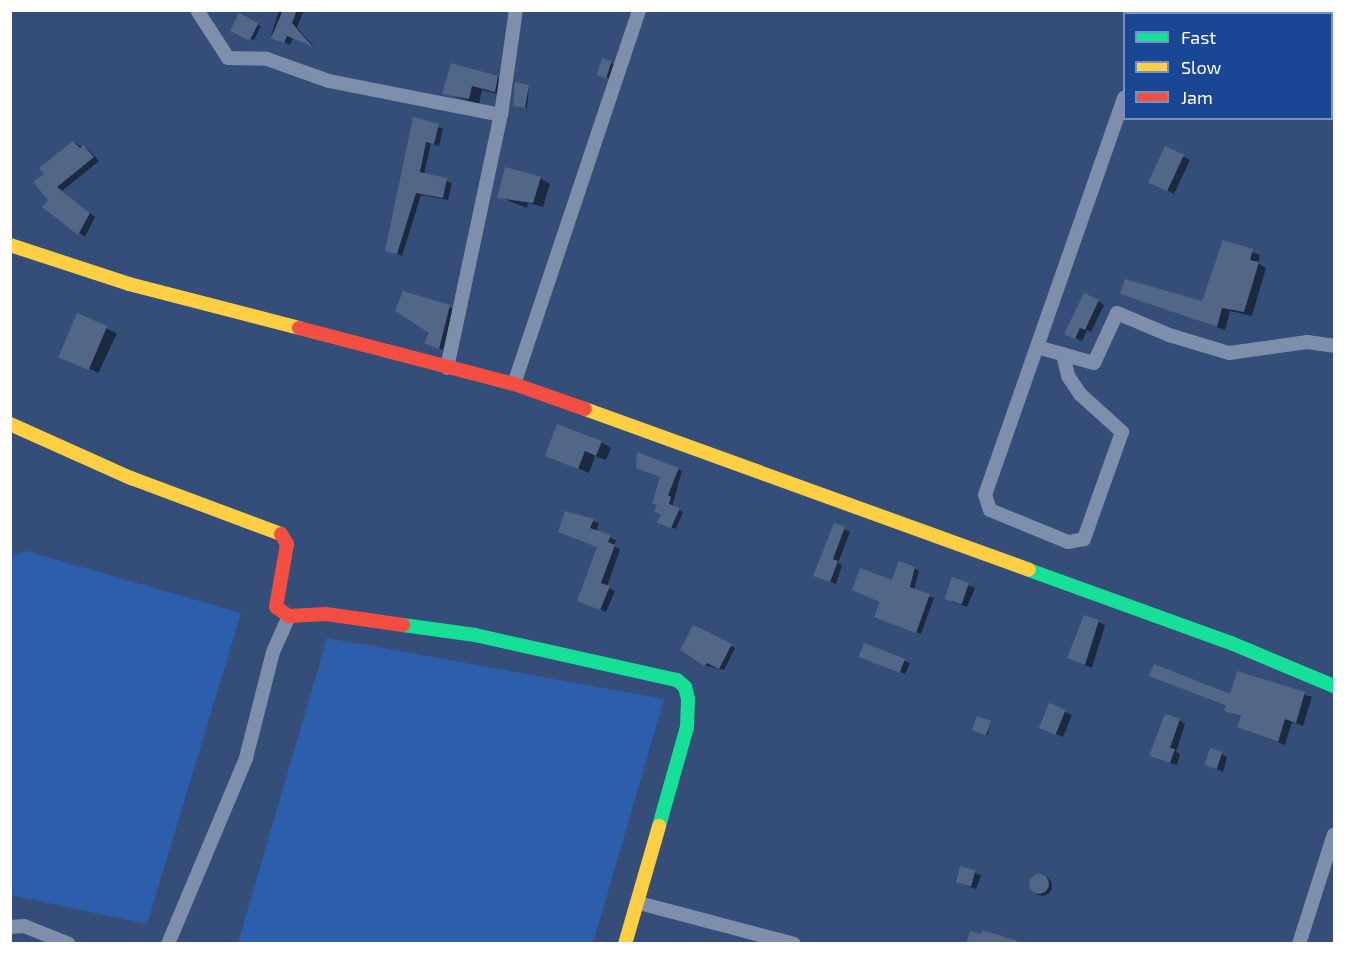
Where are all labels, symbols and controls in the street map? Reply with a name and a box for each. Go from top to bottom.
legend [1123,12,1333,120]
text: Fast [1181,26,1216,48]
text: Slow [1181,56,1221,78]
text: Jam [1181,86,1213,108]

